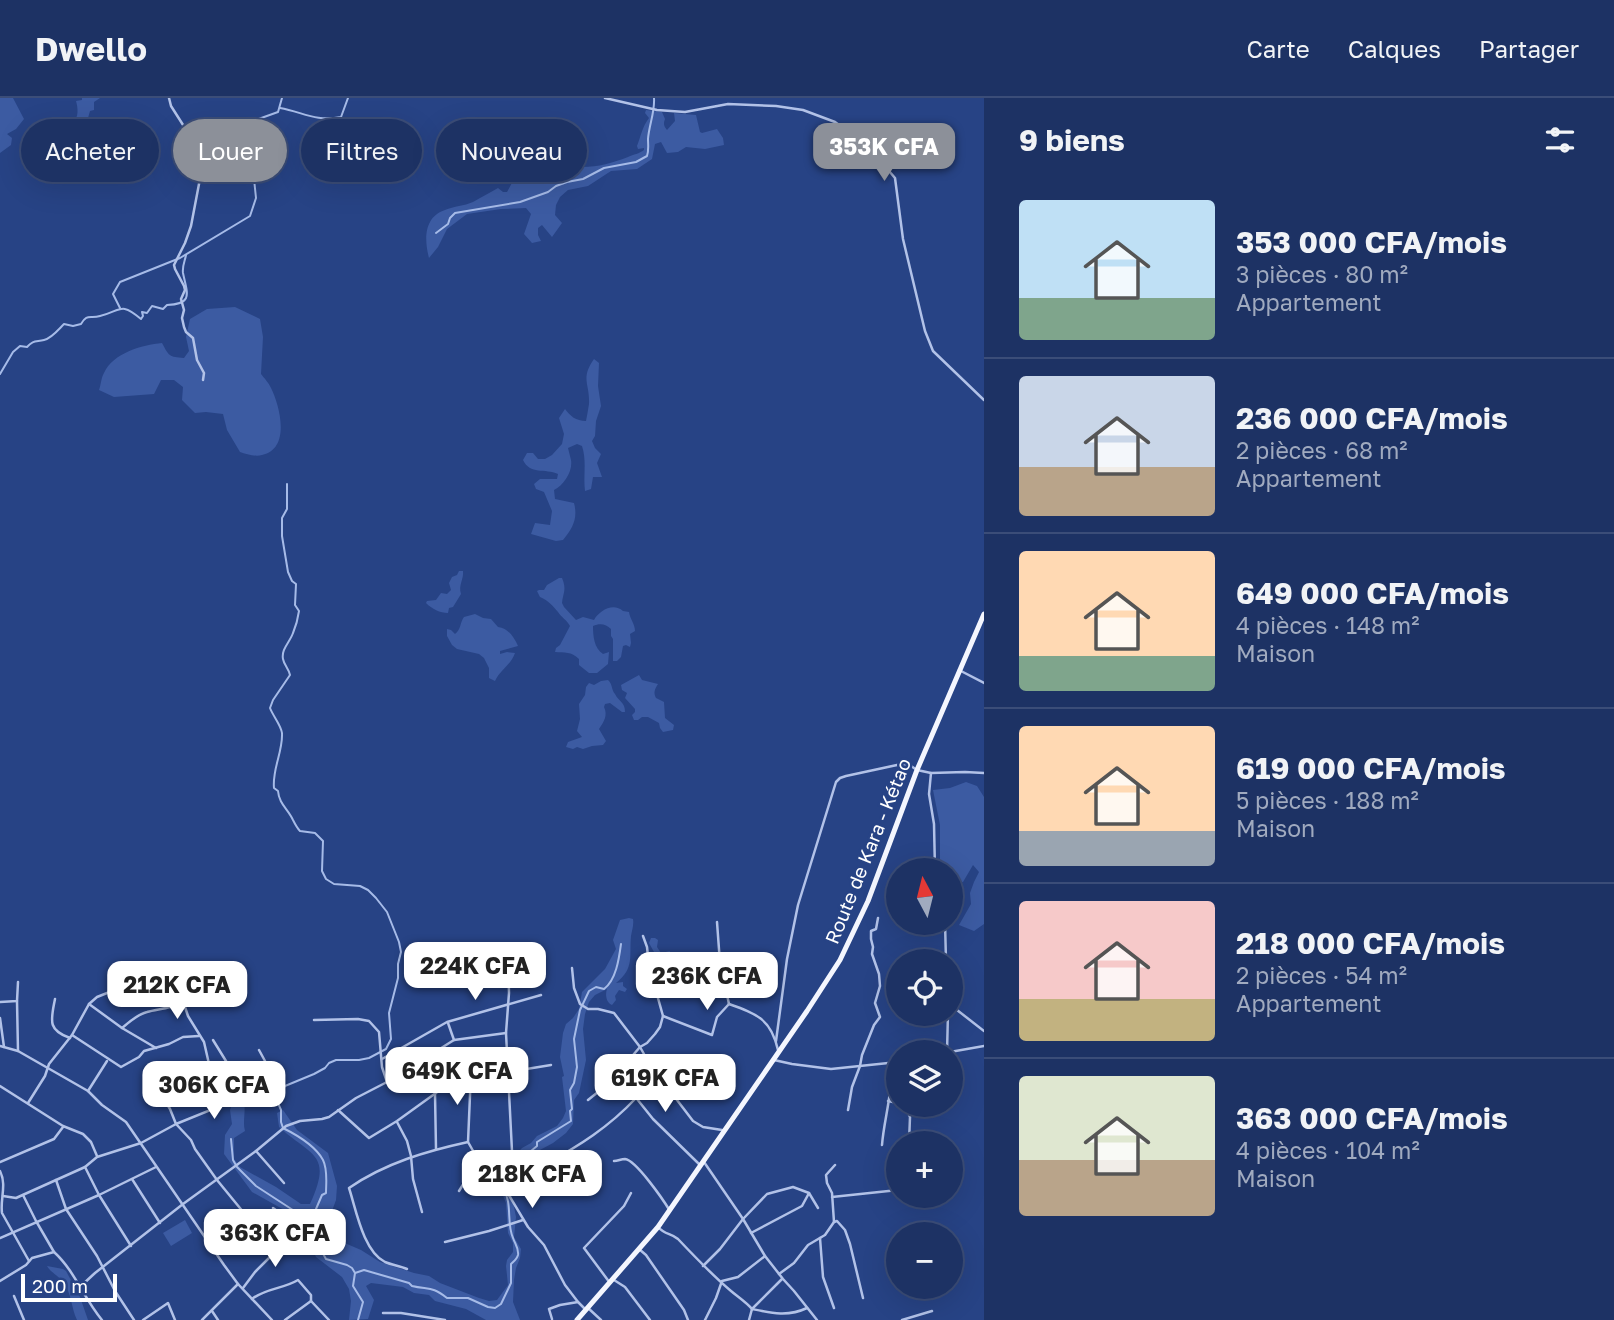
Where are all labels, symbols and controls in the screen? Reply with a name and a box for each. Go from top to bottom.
text: Dwello [35,29,147,68]
text: Carte [1246,34,1310,63]
text: Calques [1348,34,1441,63]
text: Partager [1479,34,1579,63]
chip: Acheter [21,119,159,182]
chip: Louer [173,119,287,182]
chip: Filtres [301,119,422,182]
chip: Nouveau [436,119,587,182]
icon: filters [1541,121,1579,159]
text: 9 biens [1019,122,1125,158]
pin: 353K CFA [812,123,956,183]
text: 353K CFA [829,132,939,160]
text: 353 000 CFA/mois [1236,224,1507,260]
icon: home [1075,228,1159,312]
text: 3 pièces · 80 m² [1236,260,1408,288]
text: Appartement [1236,288,1381,316]
text: 236 000 CFA/mois [1236,400,1508,436]
icon: home [1075,404,1159,488]
text: 2 pièces · 68 m² [1236,436,1408,464]
text: Appartement [1236,464,1381,492]
text: 649 000 CFA/mois [1236,575,1509,611]
icon: home [1075,579,1159,663]
text: 4 pièces · 148 m² [1236,611,1420,639]
text: Maison [1236,639,1315,667]
text: 619 000 CFA/mois [1236,750,1506,786]
icon: home [1075,754,1159,838]
street label: Route de Kara - Kétao [820,755,915,947]
text: 5 pièces · 188 m² [1236,786,1419,814]
text: Maison [1236,814,1315,842]
north arrow [886,858,962,934]
map controls [886,858,963,1299]
text: 218 000 CFA/mois [1236,925,1505,961]
icon: home [1075,929,1159,1013]
pin: 224K CFA [403,942,547,1002]
button: locate [886,949,963,1026]
text: 224K CFA [420,951,530,979]
pin: 236K CFA [635,953,779,1012]
text: 236K CFA [652,961,762,989]
text: 2 pièces · 54 m² [1236,961,1407,989]
pin: 212K CFA [105,962,249,1021]
text: 212K CFA [123,970,231,998]
text: Appartement [1236,989,1381,1017]
button: layers [886,1040,963,1117]
pin: 649K CFA [385,1048,529,1107]
pin: 619K CFA [593,1054,737,1114]
text: 649K CFA [401,1056,513,1084]
pin: 306K CFA [142,1062,286,1121]
text: 619K CFA [611,1063,719,1091]
text: 306K CFA [158,1070,270,1098]
text: 363 000 CFA/mois [1236,1100,1508,1136]
icon: home [1075,1104,1159,1188]
button: + [886,1131,963,1208]
text: 4 pièces · 104 m² [1236,1136,1420,1164]
pin: 218K CFA [460,1150,604,1210]
text: 218K CFA [478,1159,586,1187]
text: Maison [1236,1164,1315,1192]
pin: 363K CFA [203,1210,347,1269]
text: 363K CFA [220,1218,330,1246]
button: − [886,1222,963,1299]
scale bar [21,1271,117,1303]
text: 200 m [32,1274,88,1297]

